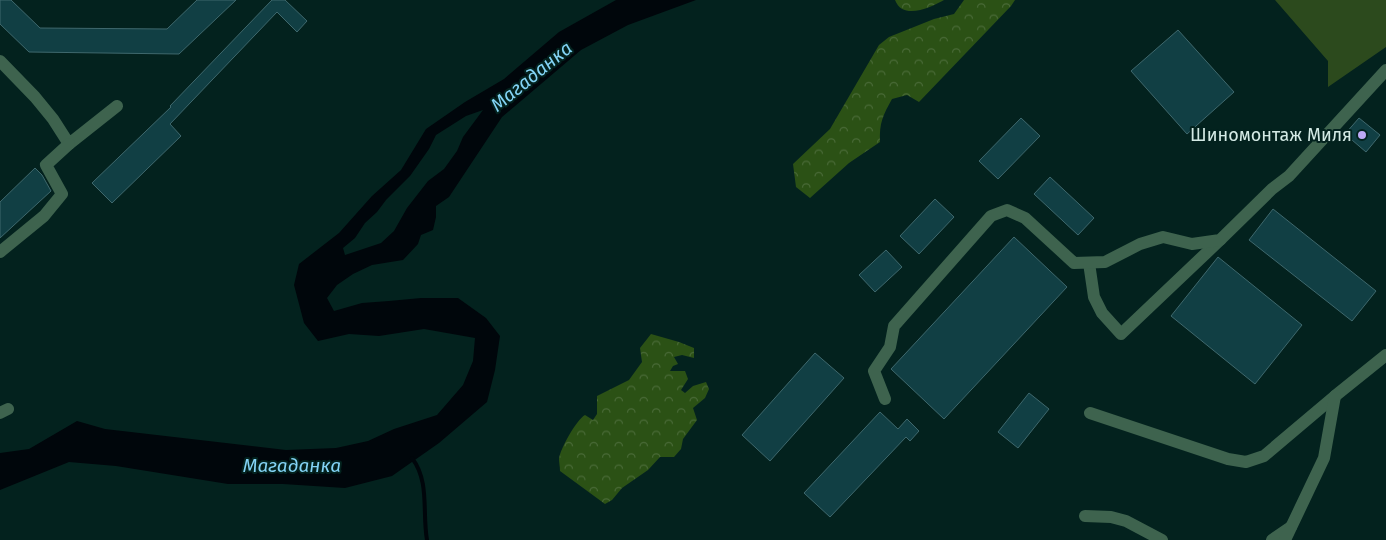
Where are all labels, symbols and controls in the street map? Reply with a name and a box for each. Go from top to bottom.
water label: Магаданка [486,36,577,116]
place label: Шиномонтаж Миля [1190,124,1352,146]
marker: Шиномонтаж Миля [1356,129,1368,141]
water label: Магаданка [243,454,341,477]

